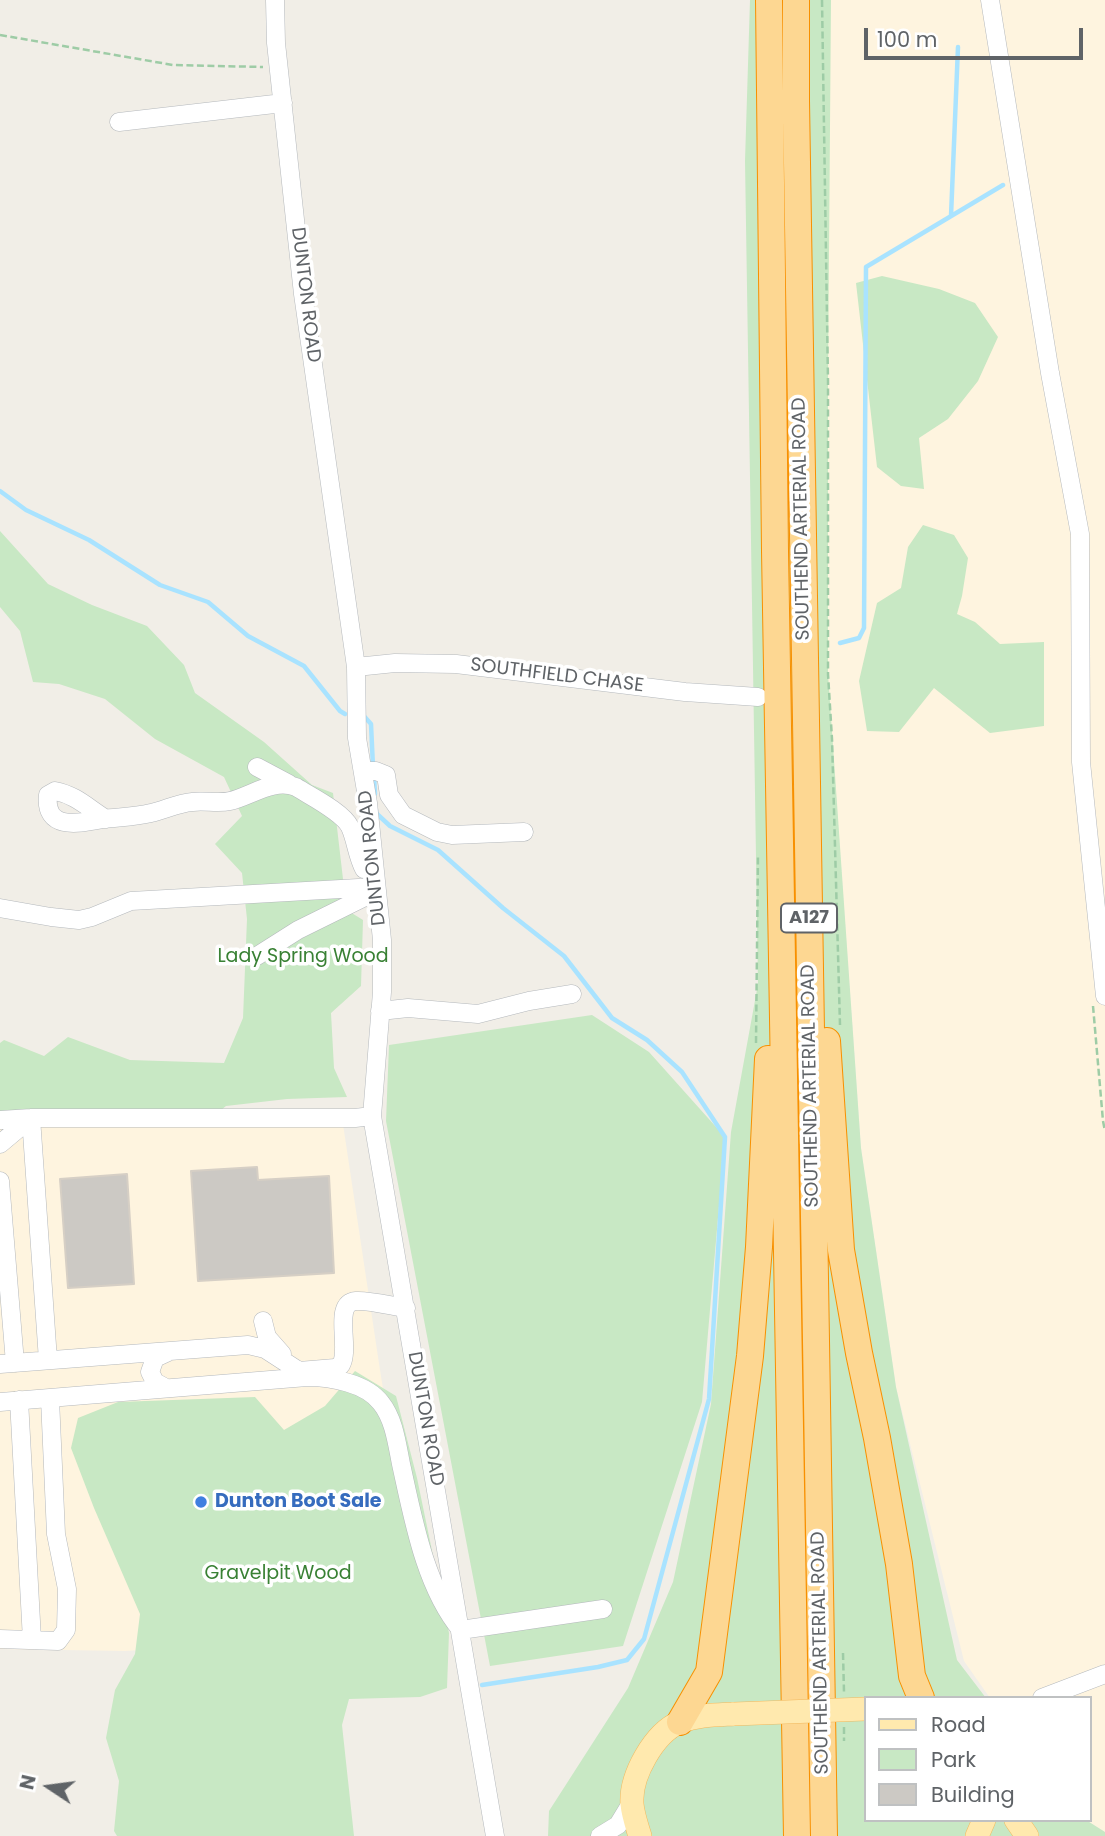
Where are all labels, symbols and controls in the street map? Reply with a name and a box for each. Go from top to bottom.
scale bar [867,14,1086,58]
text: 100 m [877,25,937,54]
street label: DUNTON ROAD [285,226,325,364]
street label: SOUTHEND ARTERIAL ROAD [788,397,816,641]
street label: SOUTHFIELD CHASE [469,654,645,698]
street label: DUNTON ROAD [355,789,391,927]
road number: A127 [781,903,837,932]
park label: Lady Spring Wood [217,946,389,968]
street label: SOUTHEND ARTERIAL ROAD [797,964,825,1208]
street label: DUNTON ROAD [402,1350,448,1488]
place label: Dunton Boot Sale [215,1491,381,1513]
marker: Dunton Boot Sale [193,1494,209,1510]
street label: SOUTHEND ARTERIAL ROAD [807,1531,835,1775]
park label: Gravelpit Wood [204,1563,352,1585]
legend [864,1696,1091,1822]
text: Road [931,1710,986,1739]
text: Park [931,1745,976,1774]
north arrow [14,1752,84,1822]
text: N [13,1772,43,1792]
text: Building [931,1780,1015,1809]

